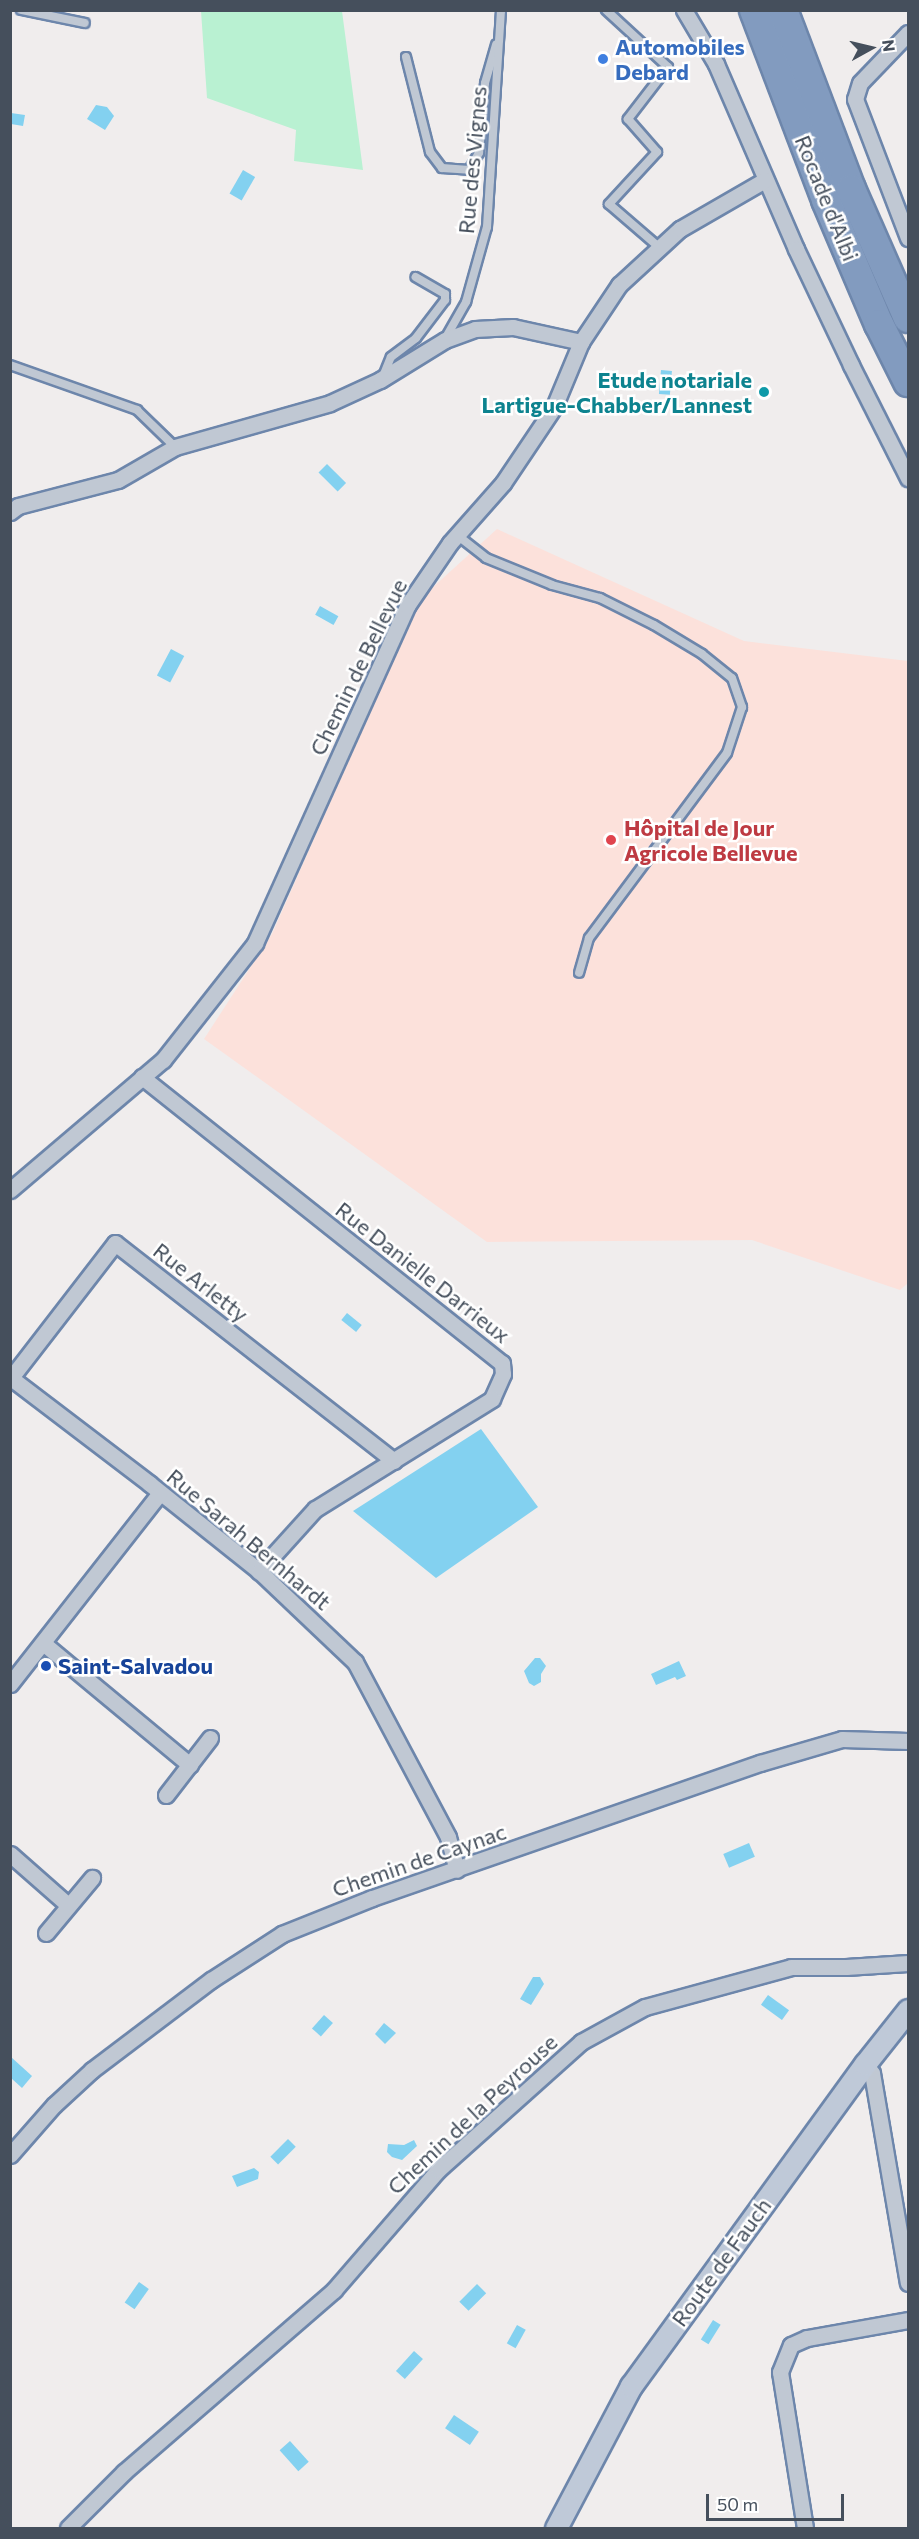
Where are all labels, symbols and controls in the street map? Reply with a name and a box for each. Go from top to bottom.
north arrow [841,18,901,78]
place label: Automobiles Debard [615,33,745,84]
text: N [879,38,900,53]
marker: Automobiles Debard [596,52,610,66]
street label: Rue des Vignes [452,85,492,235]
street label: Rocade d'Albi [790,131,864,265]
place label: Etude notariale Lartigue-Chabber/Lannest [481,366,752,418]
marker: Etude notariale Lartigue-Chabber/Lannest [757,385,771,399]
street label: Chemin de Bellevue [304,574,412,760]
place label: Hôpital de Jour Agricole Bellevue [624,814,798,866]
marker: Hôpital de Jour Agricole Bellevue [602,831,620,849]
street label: Rue Danielle Darrieux [331,1196,515,1348]
street label: Rue Arletty [148,1237,254,1327]
street label: Rue Sarah Bernhardt [162,1463,336,1615]
place label: Saint-Salvadou [58,1653,213,1679]
marker: Saint-Salvadou [39,1659,53,1673]
street label: Chemin de Caynac [329,1818,509,1902]
street label: Chemin de la Peyrouse [382,2029,562,2199]
street label: Route de Fauch [666,2193,776,2331]
scale bar [709,2482,847,2520]
text: 50 m [717,2493,758,2515]

